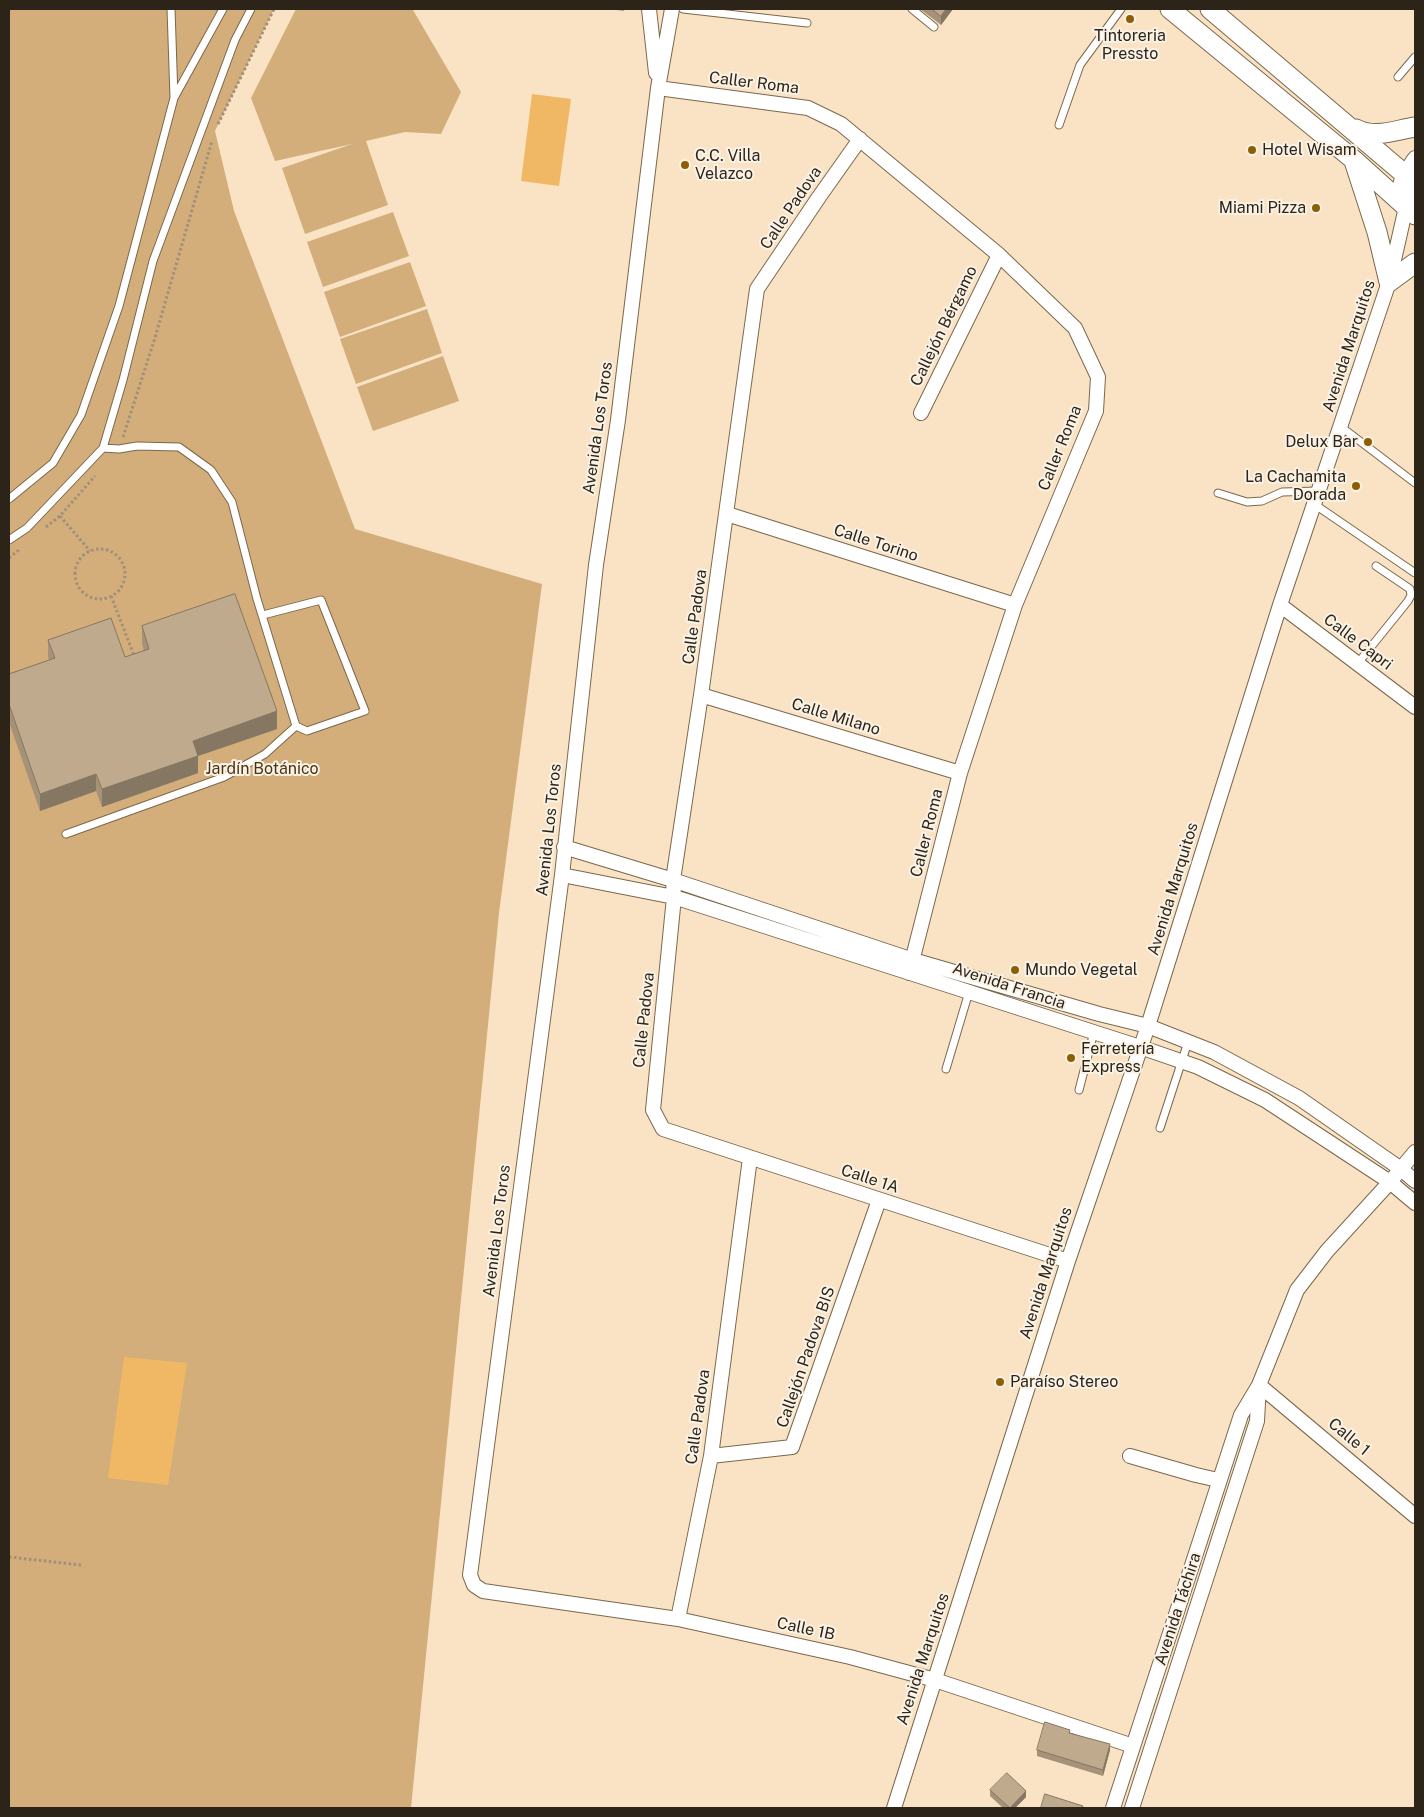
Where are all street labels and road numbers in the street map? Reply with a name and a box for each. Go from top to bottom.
street label: Caller Roma [708,68,800,98]
street label: Calle Padova [756,163,826,253]
street label: Callejón Bérgamo [907,263,981,389]
street label: Avenida Marquitos [1319,277,1379,415]
street label: Avenida Los Toros [579,361,617,495]
street label: Caller Roma [1034,403,1086,493]
street label: Calle Torino [831,520,921,566]
street label: Calle Padova [679,568,711,666]
street label: Calle Capri [1320,610,1396,674]
street label: Calle Milano [789,694,883,740]
street label: Avenida Los Toros [532,763,566,897]
street label: Caller Roma [907,787,947,879]
street label: Avenida Marquitos [1144,820,1202,958]
street label: Avenida Francia [950,959,1068,1013]
street label: Calle Padova [629,971,659,1069]
street label: Calle 1A [839,1161,901,1197]
street label: Avenida Los Toros [479,1164,515,1298]
street label: Avenida Marquitos [1016,1204,1076,1342]
street label: Callejón Padova BIS [773,1284,839,1430]
street label: Calle Padova [682,1368,714,1466]
street label: Calle 1 [1324,1414,1374,1460]
street label: Avenida Táchira [1151,1550,1205,1668]
street label: Avenida Marquitos [893,1590,953,1728]
street label: Calle 1B [775,1613,837,1645]

